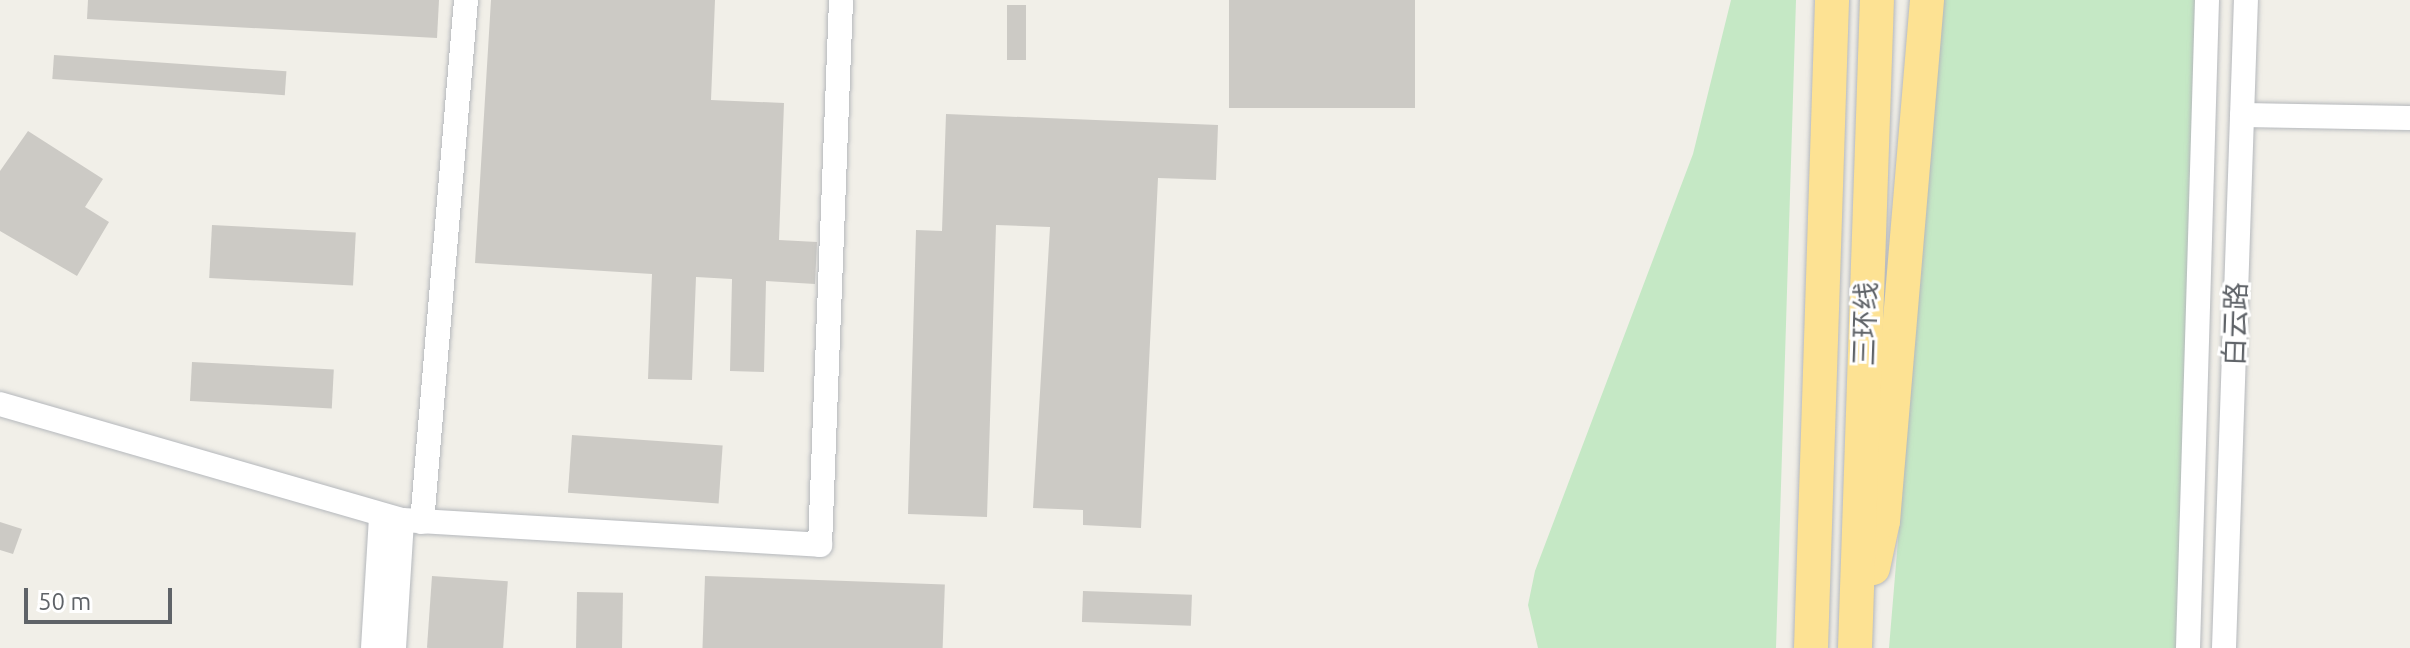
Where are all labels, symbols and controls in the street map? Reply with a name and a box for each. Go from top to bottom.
street label: 三环线 [1847,281,1883,367]
street label: 白云路 [2217,281,2253,367]
scale bar [28,572,176,622]
text: 50 m [38,588,91,615]

